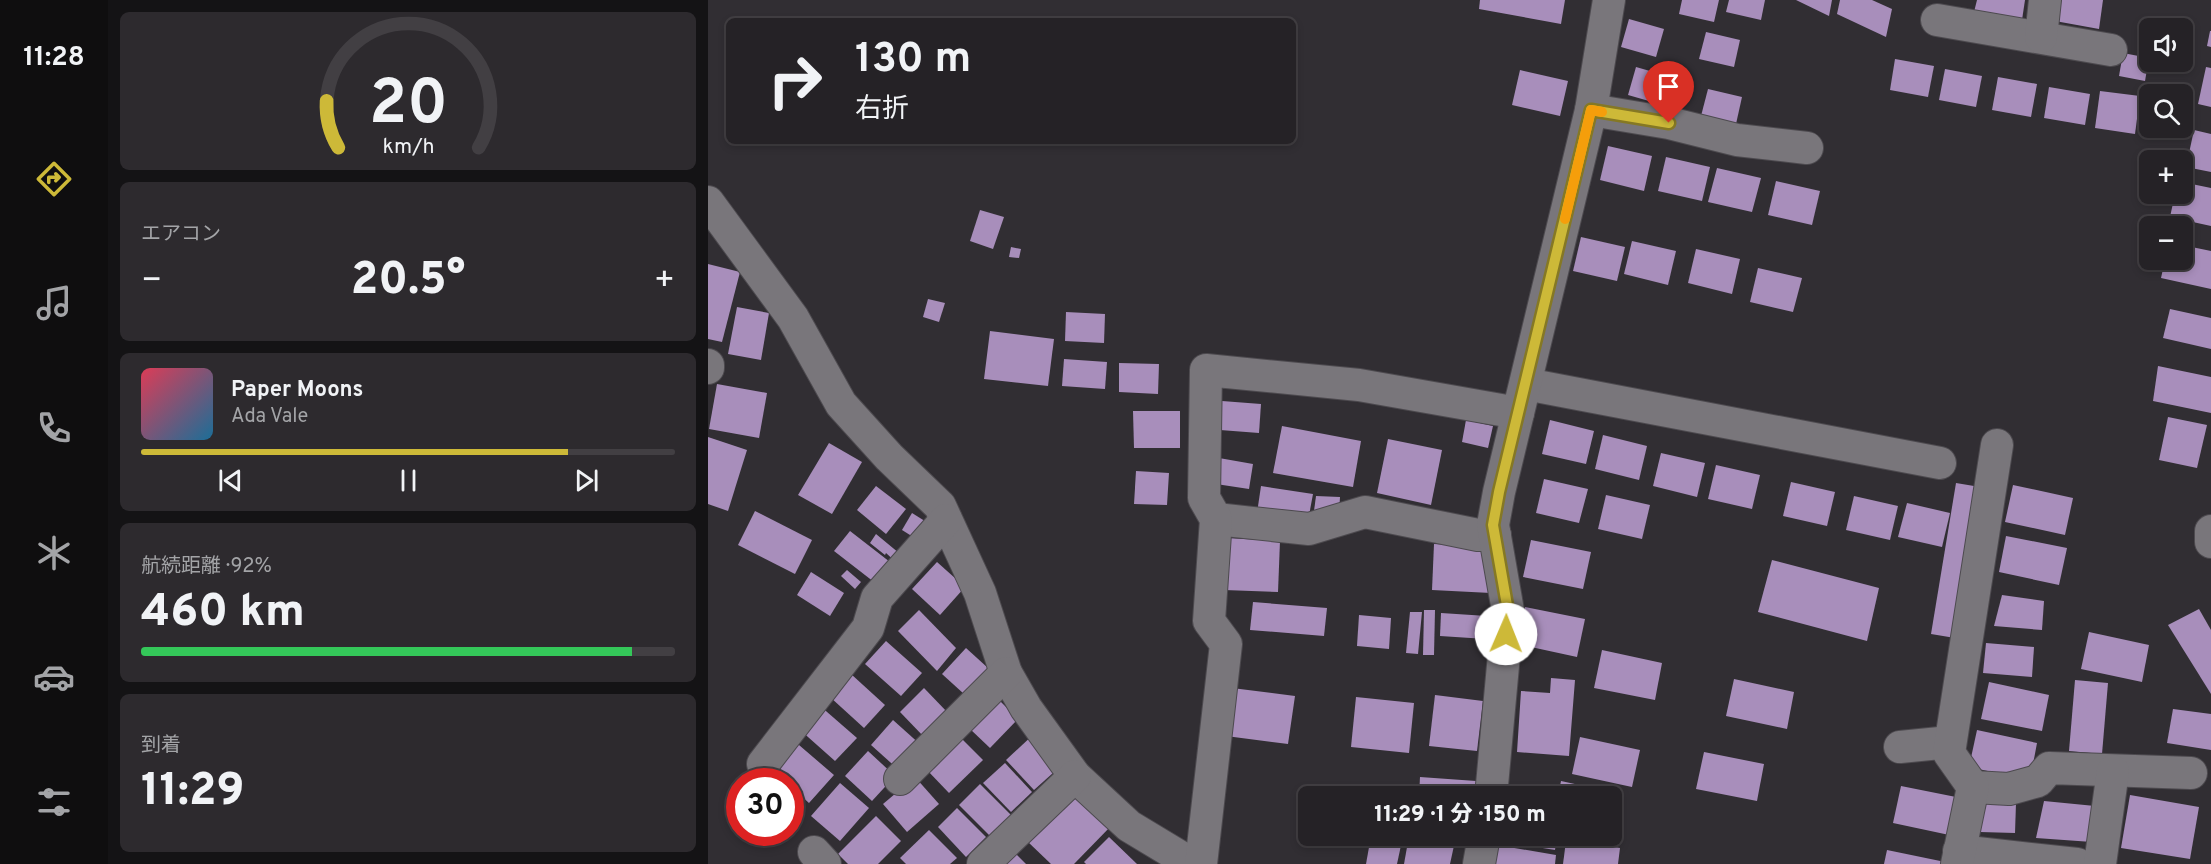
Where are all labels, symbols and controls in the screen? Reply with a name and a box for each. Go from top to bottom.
map controls [2139,18,2193,270]
button: sound [2139,18,2193,72]
text: 130 m [855,34,971,87]
text: 11:28 [23,41,85,75]
icon: right [756,42,834,120]
pin [1643,61,1694,123]
text: 20 [368,67,448,146]
icon: arrive [1652,70,1685,103]
button: search [2139,84,2193,138]
text: 右折 [855,93,909,127]
text: km/h [382,135,434,162]
button: + [2139,150,2193,204]
icon: directions [33,158,75,200]
button: − [2139,216,2193,270]
text: エアコン [141,222,221,248]
text: 20.5° [351,253,465,310]
text: − [141,261,162,303]
text: + [654,261,675,303]
icon: music [33,282,75,324]
text: Paper Moons [231,377,363,404]
text: Ada Vale [231,404,308,430]
icon: phone [33,407,75,449]
icon: previous [214,464,247,497]
icon: pause [392,464,425,497]
icon: next [570,464,603,497]
icon: climate [33,532,75,574]
text: 航続距離 · 92% [141,554,272,580]
text: 460 km [141,585,305,642]
position arrow [1474,602,1538,666]
icon: car [33,656,75,698]
text: 到着 [141,733,181,759]
text: 11:29 [141,764,244,821]
speed limit sign: 30 [726,768,804,846]
icon: filters [33,781,75,823]
text: 11:29 · 1 分 · 150 m [1374,802,1546,829]

